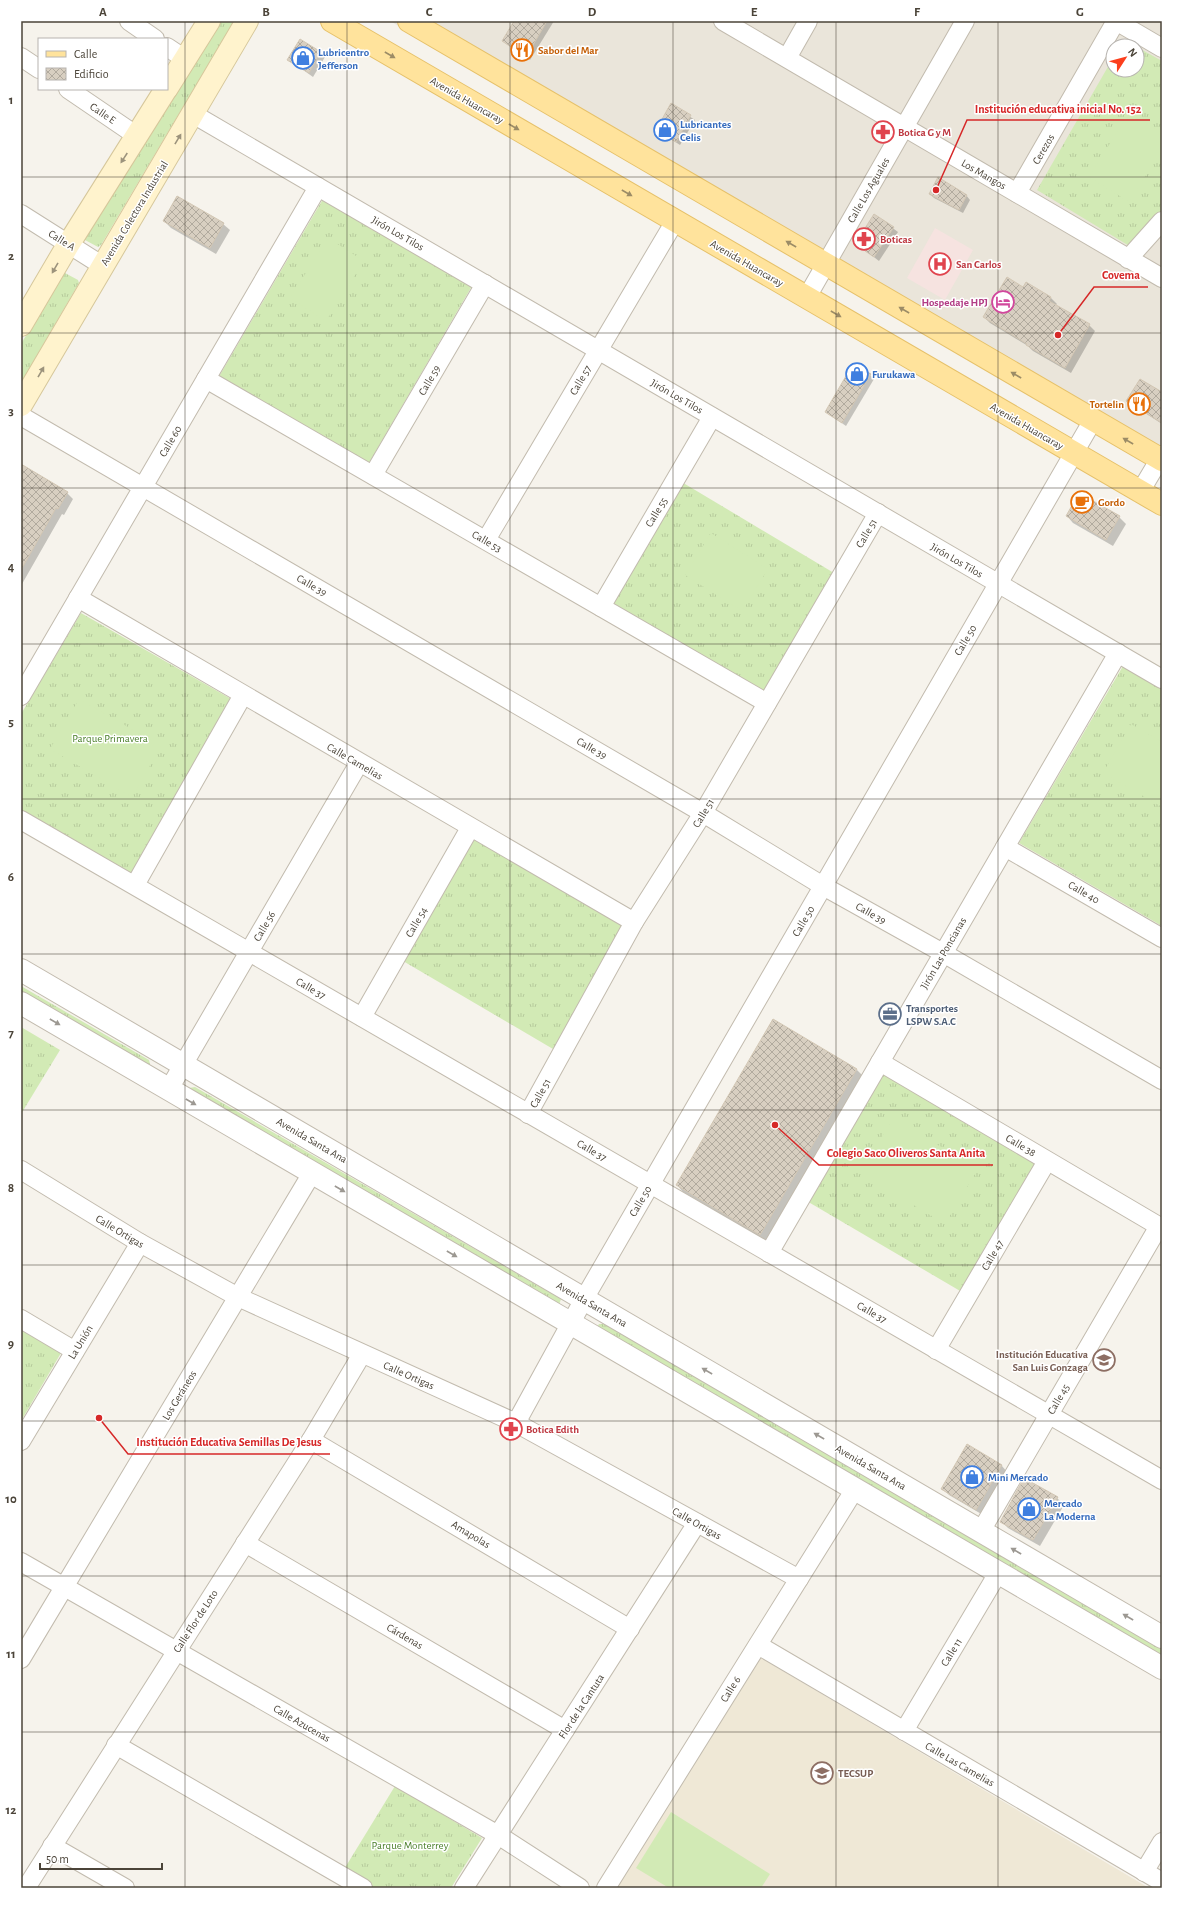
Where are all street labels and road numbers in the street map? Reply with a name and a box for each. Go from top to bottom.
street label: Avenida Huancaray [428,75,505,126]
street label: Calle E [88,101,118,126]
street label: Cerezos [1030,132,1056,166]
street label: Calle Los Aguales [845,156,891,225]
street label: Los Mangos [959,157,1008,192]
street label: Avenida Colectora Industrial [99,159,170,268]
street label: Jirón Los Tilos [370,214,426,253]
street label: Calle A [46,228,78,253]
street label: Avenida Huancaray [708,238,785,289]
street label: Calle 59 [416,363,442,397]
street label: Calle 57 [568,363,593,397]
street label: Jirón Los Tilos [649,377,705,416]
street label: Avenida Huancaray [988,401,1065,452]
street label: Calle 60 [157,424,184,459]
street label: Calle 55 [643,495,670,529]
street label: Calle 51 [854,517,879,550]
street label: Calle 53 [470,529,504,554]
street label: Jirón Los Tilos [929,541,985,580]
street label: Calle 39 [295,572,329,598]
street label: Calle 50 [952,623,979,658]
street label: Calle 39 [575,735,609,761]
street label: Calle Camelias [325,741,384,782]
street label: Calle 51 [691,797,716,830]
street label: Calle 40 [1066,879,1101,906]
street label: Calle 39 [854,901,888,926]
street label: Calle 50 [790,904,817,939]
street label: Calle 54 [403,905,429,939]
street label: Calle 56 [251,909,277,943]
street label: Jirón Las Poncianas [918,915,968,991]
street label: Calle 37 [294,976,328,1001]
street label: Calle 51 [528,1077,553,1110]
street label: Avenida Santa Ana [274,1116,349,1165]
street label: Calle 38 [1004,1132,1038,1159]
street label: Calle 37 [575,1138,609,1163]
street label: Calle 50 [627,1184,654,1219]
street label: Calle Ortigas [94,1213,146,1250]
street label: Calle 47 [979,1238,1006,1272]
street label: Avenida Santa Ana [554,1280,629,1329]
street label: Calle 37 [855,1300,889,1325]
street label: La Unión [66,1323,95,1361]
street label: Calle Ortigas [382,1359,436,1392]
street label: Los Geráneos [160,1369,199,1422]
street label: Calle 45 [1045,1382,1072,1416]
street label: Avenida Santa Ana [833,1443,908,1492]
street label: Calle Ortigas [670,1505,723,1541]
street label: Amapolas [449,1519,492,1550]
street label: Calle Flor de Loto [171,1588,220,1655]
street label: Cárdenas [385,1622,425,1651]
street label: Calle 11 [939,1636,964,1668]
street label: Flor de la Cantuta [557,1672,606,1740]
street label: Calle 6 [718,1674,743,1704]
street label: Calle Azucenas [271,1703,332,1744]
street label: Calle Las Camelias [923,1740,996,1789]

